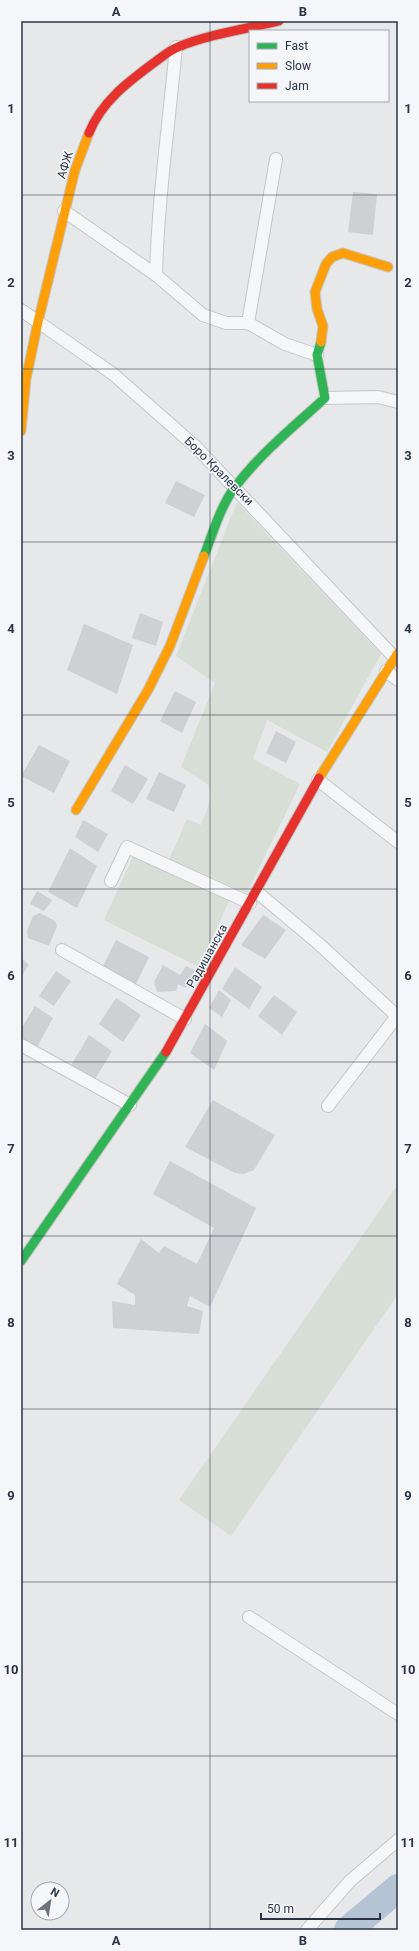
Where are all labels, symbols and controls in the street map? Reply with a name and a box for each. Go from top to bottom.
text: A [112,4,121,19]
text: B [299,4,307,19]
legend [249,30,389,102]
text: Fast [285,39,308,53]
text: Slow [285,59,311,73]
text: Jam [285,79,309,93]
text: 1 [7,101,15,116]
text: 1 [404,101,412,116]
street label: АФЖ [54,149,76,180]
text: 2 [7,275,15,290]
text: 2 [404,275,412,290]
street label: Боро Кралевски [182,434,256,508]
text: 3 [7,448,15,463]
text: 3 [404,448,412,463]
text: 4 [7,621,15,636]
text: 4 [404,621,412,636]
text: 5 [7,795,15,810]
text: 5 [404,795,412,810]
street label: Радишанска [184,922,230,990]
text: 6 [7,968,15,983]
text: 6 [404,968,412,983]
text: 7 [7,1141,15,1156]
text: 7 [404,1141,412,1156]
text: 8 [7,1315,15,1330]
text: 8 [404,1315,412,1330]
text: 9 [7,1488,15,1503]
text: 9 [404,1488,412,1503]
text: 10 [4,1662,18,1677]
text: 10 [401,1662,415,1677]
text: 11 [4,1835,18,1850]
text: 11 [401,1835,415,1850]
north arrow [30,1881,70,1921]
text: N [48,1885,62,1900]
scale bar [261,1895,380,1921]
text: 50 m [267,1902,294,1916]
text: A [112,1933,121,1948]
text: B [299,1933,307,1948]

